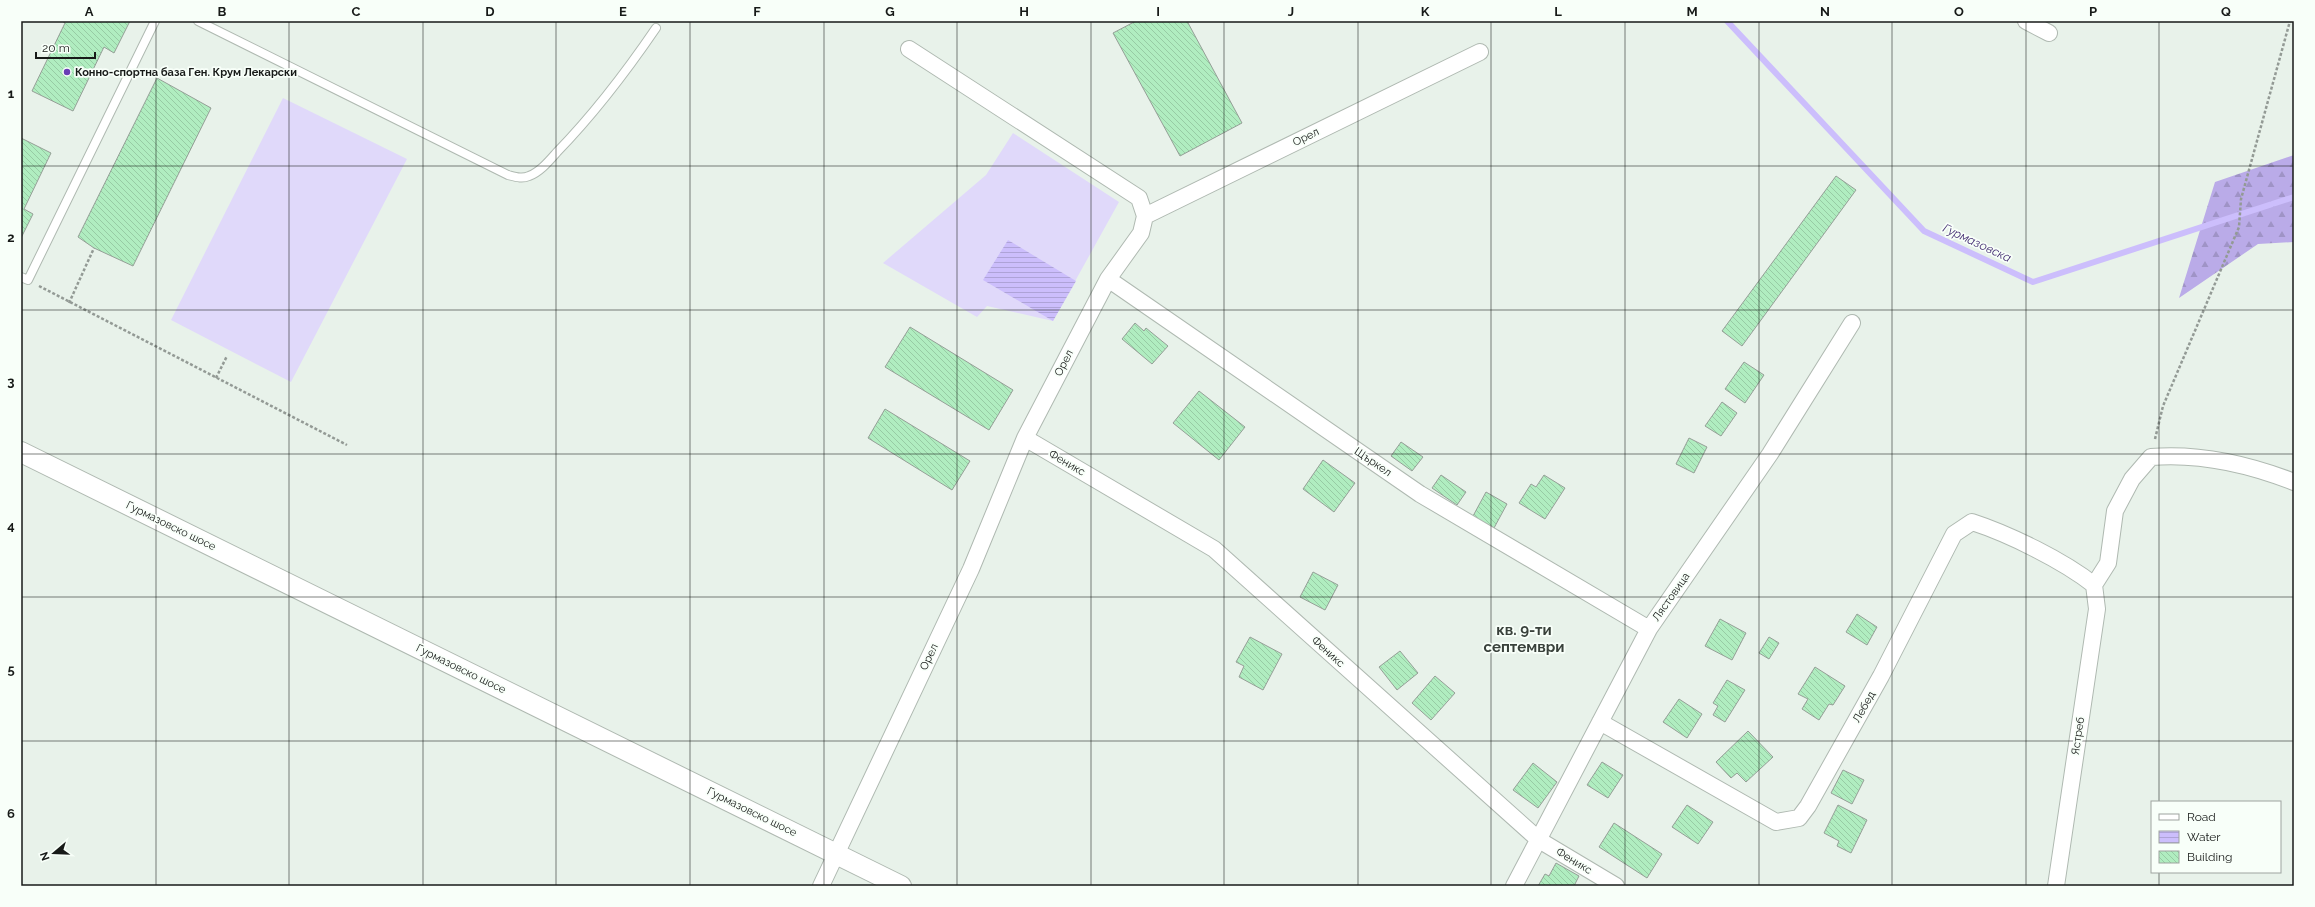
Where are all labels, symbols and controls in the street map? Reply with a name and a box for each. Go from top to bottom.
text: A [85,4,94,19]
text: B [218,4,227,19]
text: C [352,4,361,19]
text: D [485,4,495,19]
text: E [619,4,627,19]
text: F [753,4,761,19]
text: G [885,4,895,19]
text: H [1019,4,1029,19]
text: I [1156,4,1160,19]
text: J [1288,4,1294,19]
text: K [1421,4,1430,19]
text: L [1554,4,1562,19]
text: M [1686,4,1698,19]
text: N [1820,4,1830,19]
text: O [1954,4,1964,19]
text: P [2089,4,2097,19]
text: Q [2221,4,2231,19]
scale bar [36,34,95,60]
text: 20 m [42,41,70,55]
place label: Конно-спортна база Ген. Крум Лекарски [75,66,297,79]
marker: Конно-спортна база Ген. Крум Лекарски [62,67,72,77]
text: 1 [8,86,15,101]
street label: Орел [1291,125,1321,149]
water label: Гурмазовска [1941,221,2013,265]
text: 2 [7,230,15,245]
street label: Орел [1052,348,1076,378]
text: 3 [7,374,15,389]
street label: Щъркел [1352,445,1394,479]
street label: Феникс [1047,447,1087,479]
street label: Гурмазовско шосе [124,499,218,554]
text: 4 [7,518,15,533]
street label: Лястовица [1650,570,1692,624]
district label: кв. 9-ти септември [1484,621,1564,656]
street label: Феникс [1309,634,1347,670]
street label: Гурмазовско шосе [414,642,508,697]
street label: Орел [917,642,941,672]
text: 5 [7,662,15,677]
street label: Лебед [1850,688,1878,725]
street label: Ястреб [2069,716,2087,756]
street label: Гурмазовско шосе [705,785,799,840]
legend [2151,801,2281,873]
text: 6 [7,806,15,821]
text: Road [2187,810,2216,824]
text: Water [2187,830,2221,844]
north arrow [34,833,74,873]
street label: Феникс [1554,845,1594,877]
text: N [38,850,53,862]
text: Building [2187,850,2233,864]

